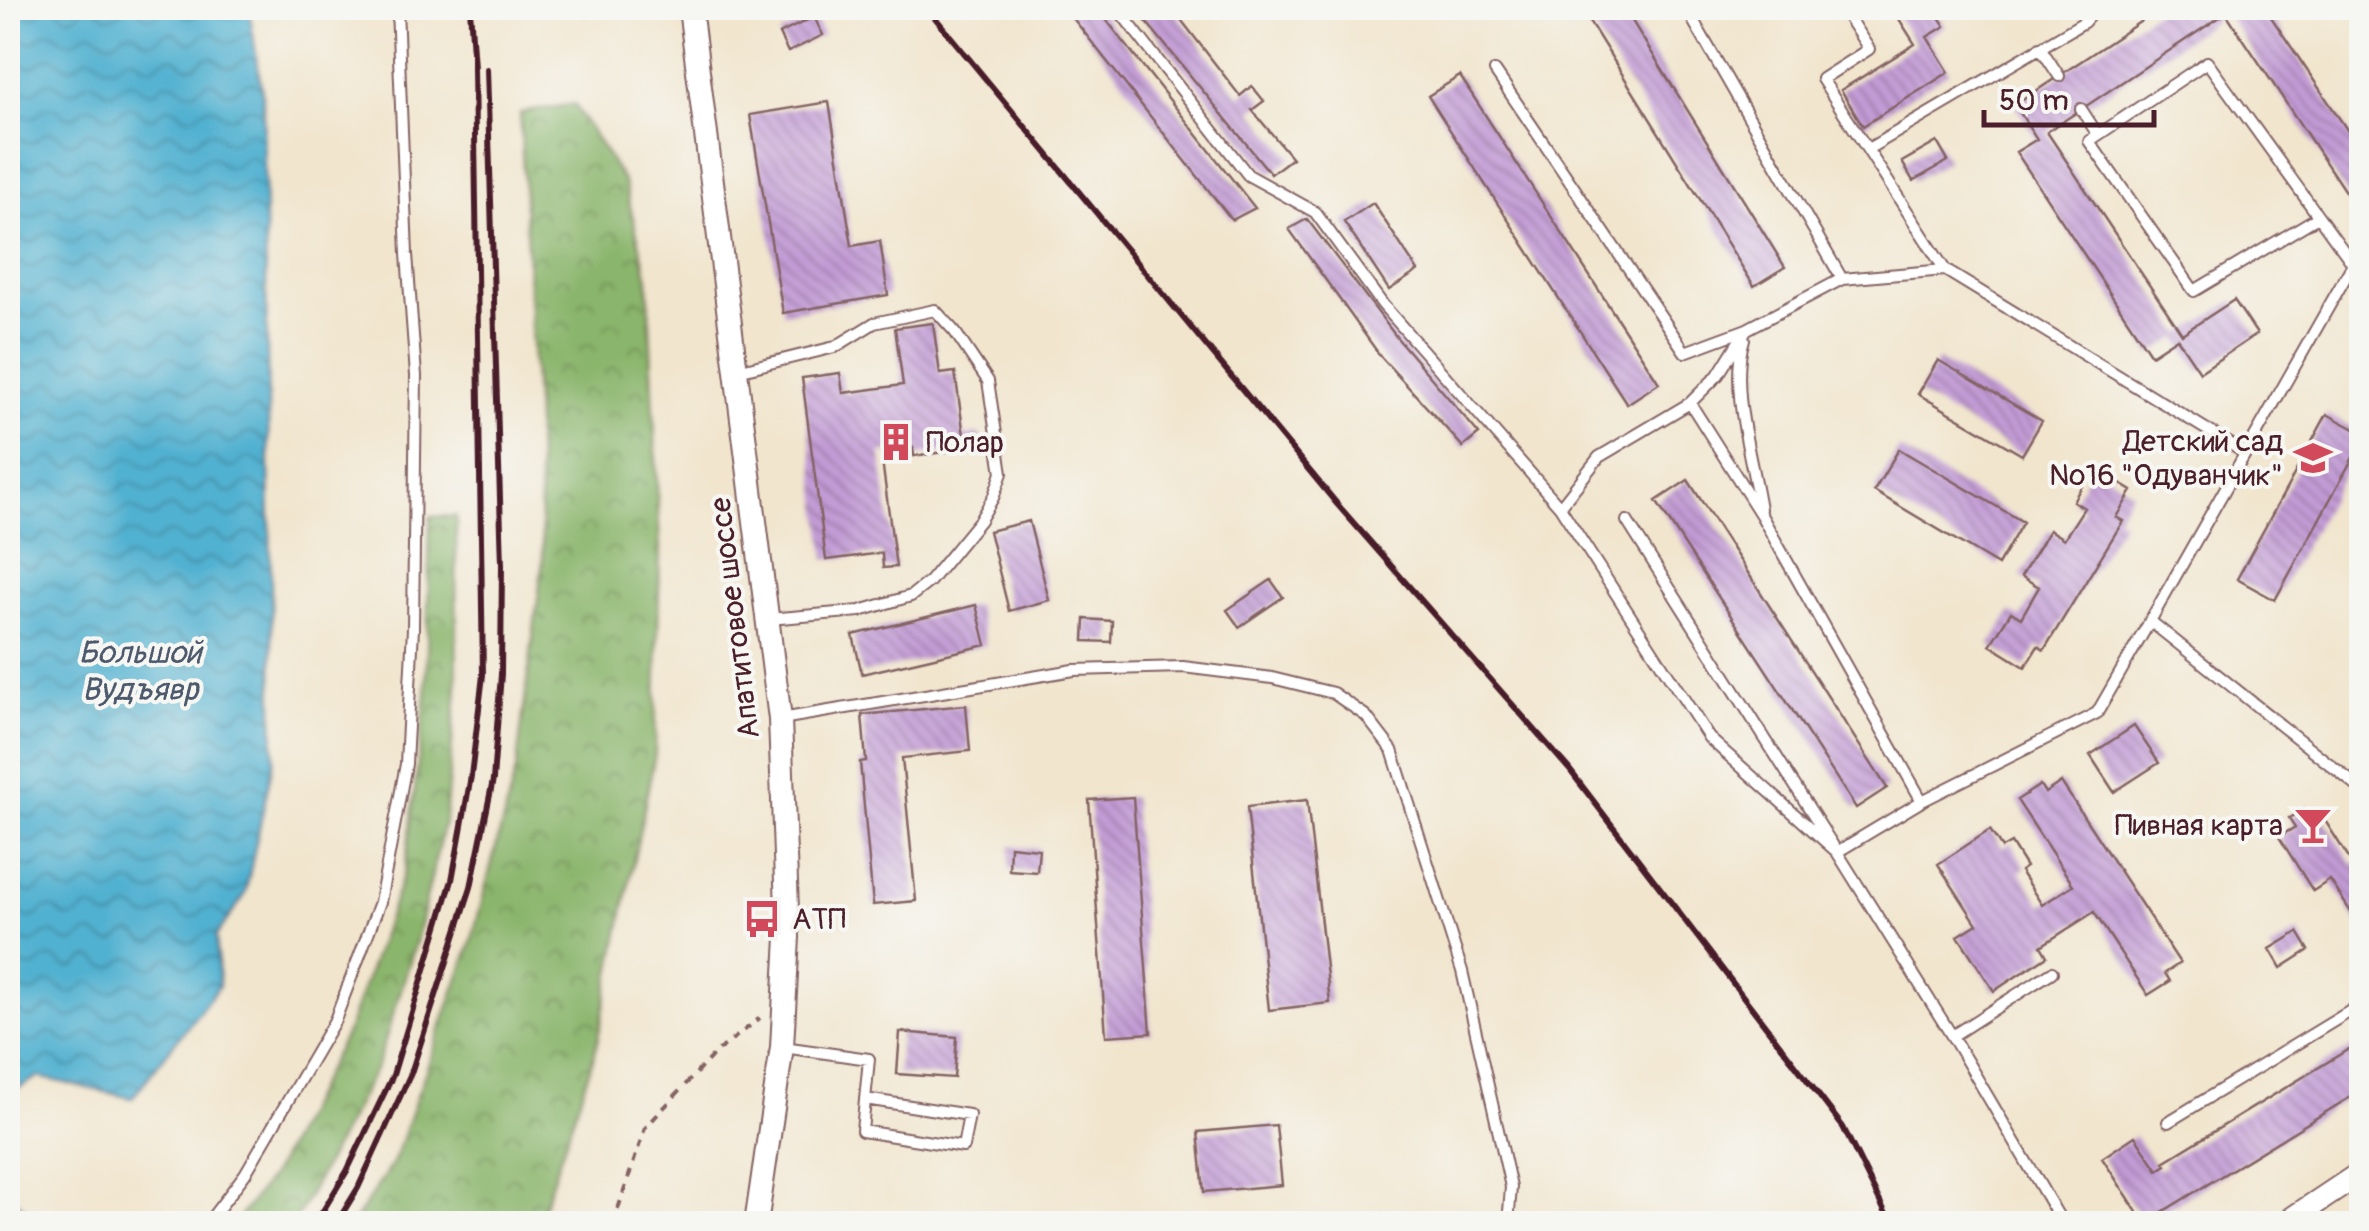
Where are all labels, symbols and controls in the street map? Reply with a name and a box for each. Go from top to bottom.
scale bar [1984,65,2154,127]
text: 50 m [1999,82,2069,119]
building icon: Полар [875,421,917,463]
place label: Детский сад №16 "Одуванчик" [2049,423,2283,494]
place label: Полар [926,424,1004,461]
school or university icon: Детский сад №16 "Одуванчик" [2292,437,2334,479]
street label: Апатитовое шоссе [702,495,768,741]
water label: Большой Вудъявр [78,633,204,710]
bar icon: Пивная карта [2292,804,2334,846]
place label: Пивная карта [2115,807,2283,844]
bus stop icon: АТП [741,898,783,940]
place label: АТП [792,901,846,938]

